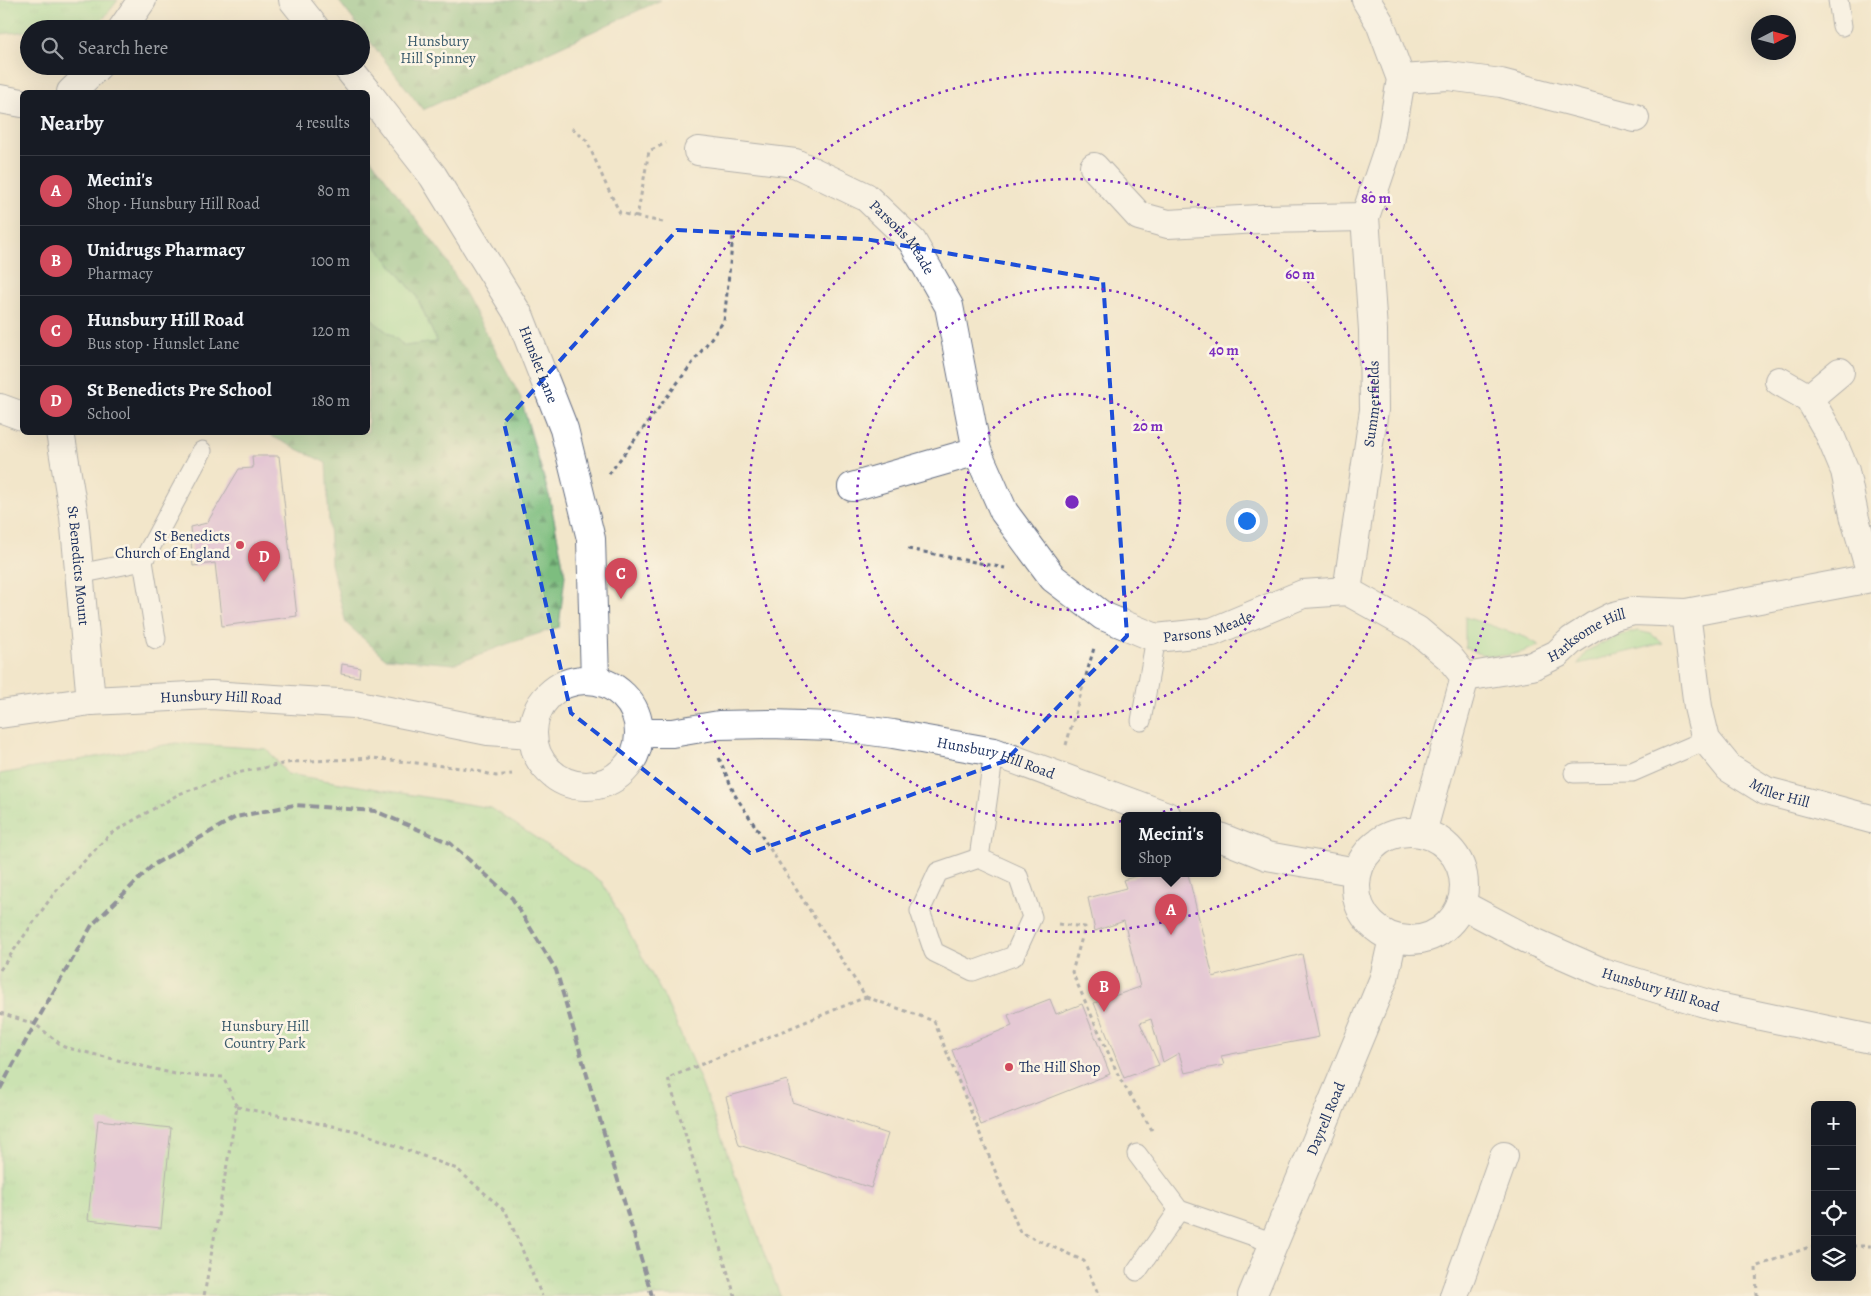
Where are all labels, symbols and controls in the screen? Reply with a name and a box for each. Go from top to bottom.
north arrow [1751,15,1796,60]
search box [20,20,370,75]
park label: Hunsbury Hill Spinney [400,31,476,68]
icon: search [38,34,66,62]
text: Search here [78,35,168,61]
text: Nearby [40,109,103,137]
text: 4 results [296,112,350,134]
text: Mecini's [87,167,153,193]
text: A [51,180,61,202]
text: 80 m [317,180,350,202]
text: 80 m [1361,188,1391,208]
text: Shop · Hunsbury Hill Road [87,193,260,215]
street label: Parsons Meade [865,196,939,278]
text: Unidrugs Pharmacy [87,237,245,263]
text: B [51,250,61,272]
text: 100 m [311,250,350,272]
text: Pharmacy [87,263,153,285]
text: 60 m [1285,264,1315,284]
text: Hunsbury Hill Road [87,307,244,333]
text: C [51,320,61,342]
text: 120 m [312,320,350,342]
street label: Hunslet Lane [514,323,563,406]
text: Bus stop · Hunslet Lane [87,333,239,355]
text: 40 m [1209,340,1239,360]
street label: Summerfields [1359,360,1385,448]
text: St Benedicts Pre School [87,377,272,403]
text: D [50,390,62,412]
text: 180 m [312,390,350,412]
text: School [87,403,130,425]
text: 20 m [1133,416,1163,436]
centre of rings [1063,493,1081,511]
street label: St Benedicts Mount [62,504,94,626]
your location [1234,508,1260,534]
place label: St Benedicts Church of England [115,526,231,563]
marker: St Benedicts Church of England [234,539,246,551]
pin: D [248,541,280,582]
pin: C [605,558,637,599]
street label: Harksome Hill [1544,603,1628,667]
street label: Parsons Meade [1162,606,1256,647]
street label: Hunsbury Hill Road [159,685,283,709]
street label: Hunsbury Hill Road [935,732,1059,784]
street label: Miller Hill [1746,773,1812,812]
popup [1121,812,1221,877]
text: Mecini's [1138,821,1204,847]
text: Shop [1138,847,1172,869]
pin: A [1155,894,1187,935]
street label: Hunsbury Hill Road [1599,963,1723,1017]
pin: B [1088,971,1120,1012]
park label: Hunsbury Hill Country Park [221,1016,309,1053]
place label: The Hill Shop [1019,1057,1101,1077]
marker: The Hill Shop [1003,1061,1015,1073]
street label: Dayrell Road [1301,1078,1350,1158]
map controls [1811,1101,1856,1281]
button: + [1811,1101,1856,1146]
button: − [1811,1146,1856,1191]
button: locate [1811,1191,1856,1236]
button: layers [1811,1236,1856,1281]

